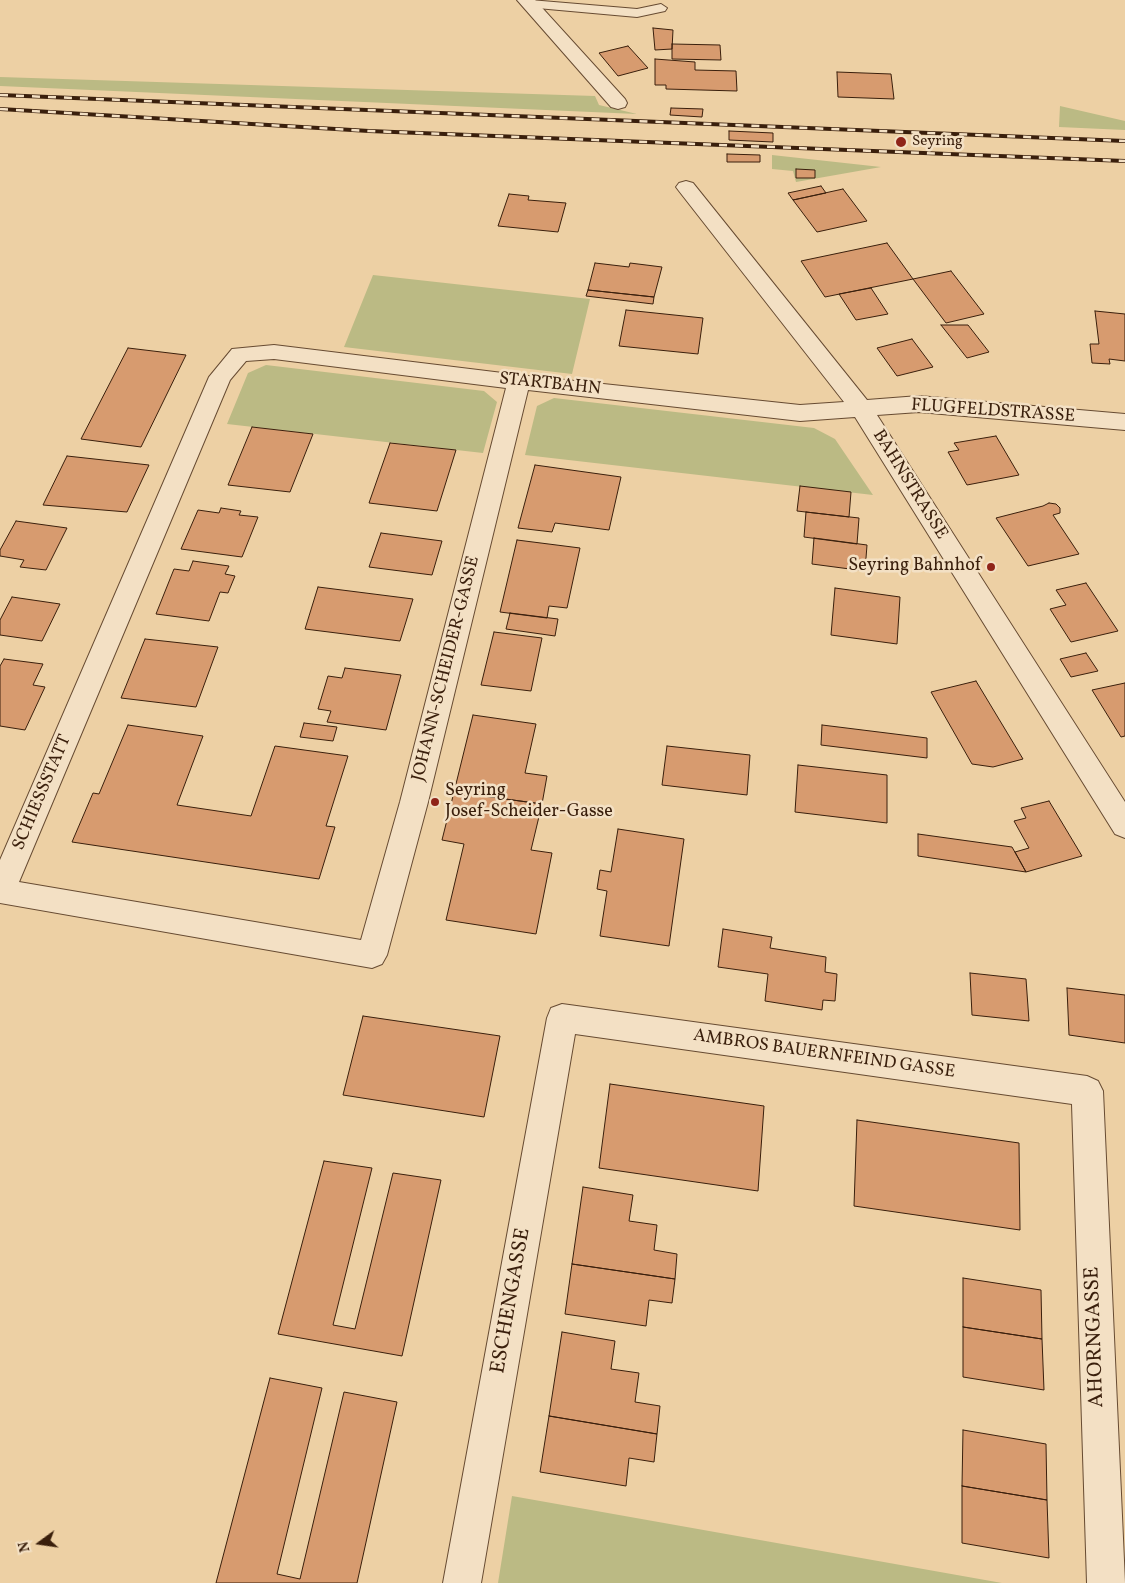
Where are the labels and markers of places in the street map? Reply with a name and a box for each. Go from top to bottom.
place label: Seyring [912,133,963,151]
marker: Seyring [894,135,908,149]
place label: Seyring Bahnhof [848,556,981,578]
marker: Seyring Bahnhof [985,561,997,573]
place label: Seyring Josef-Scheider-Gasse [445,781,613,824]
marker: Seyring Josef-Scheider-Gasse [429,796,441,808]

